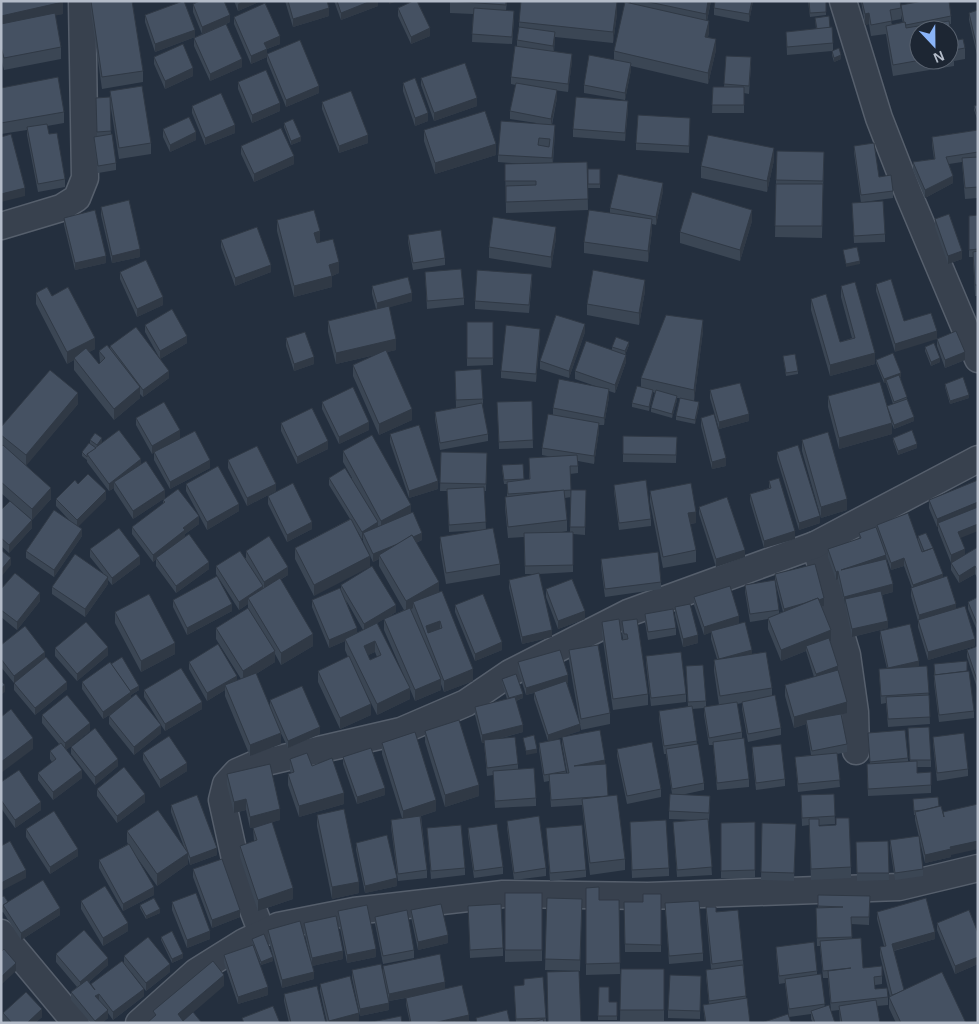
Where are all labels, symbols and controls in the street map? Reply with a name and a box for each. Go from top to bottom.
north arrow [909,20,959,70]
text: N [931,48,947,66]

